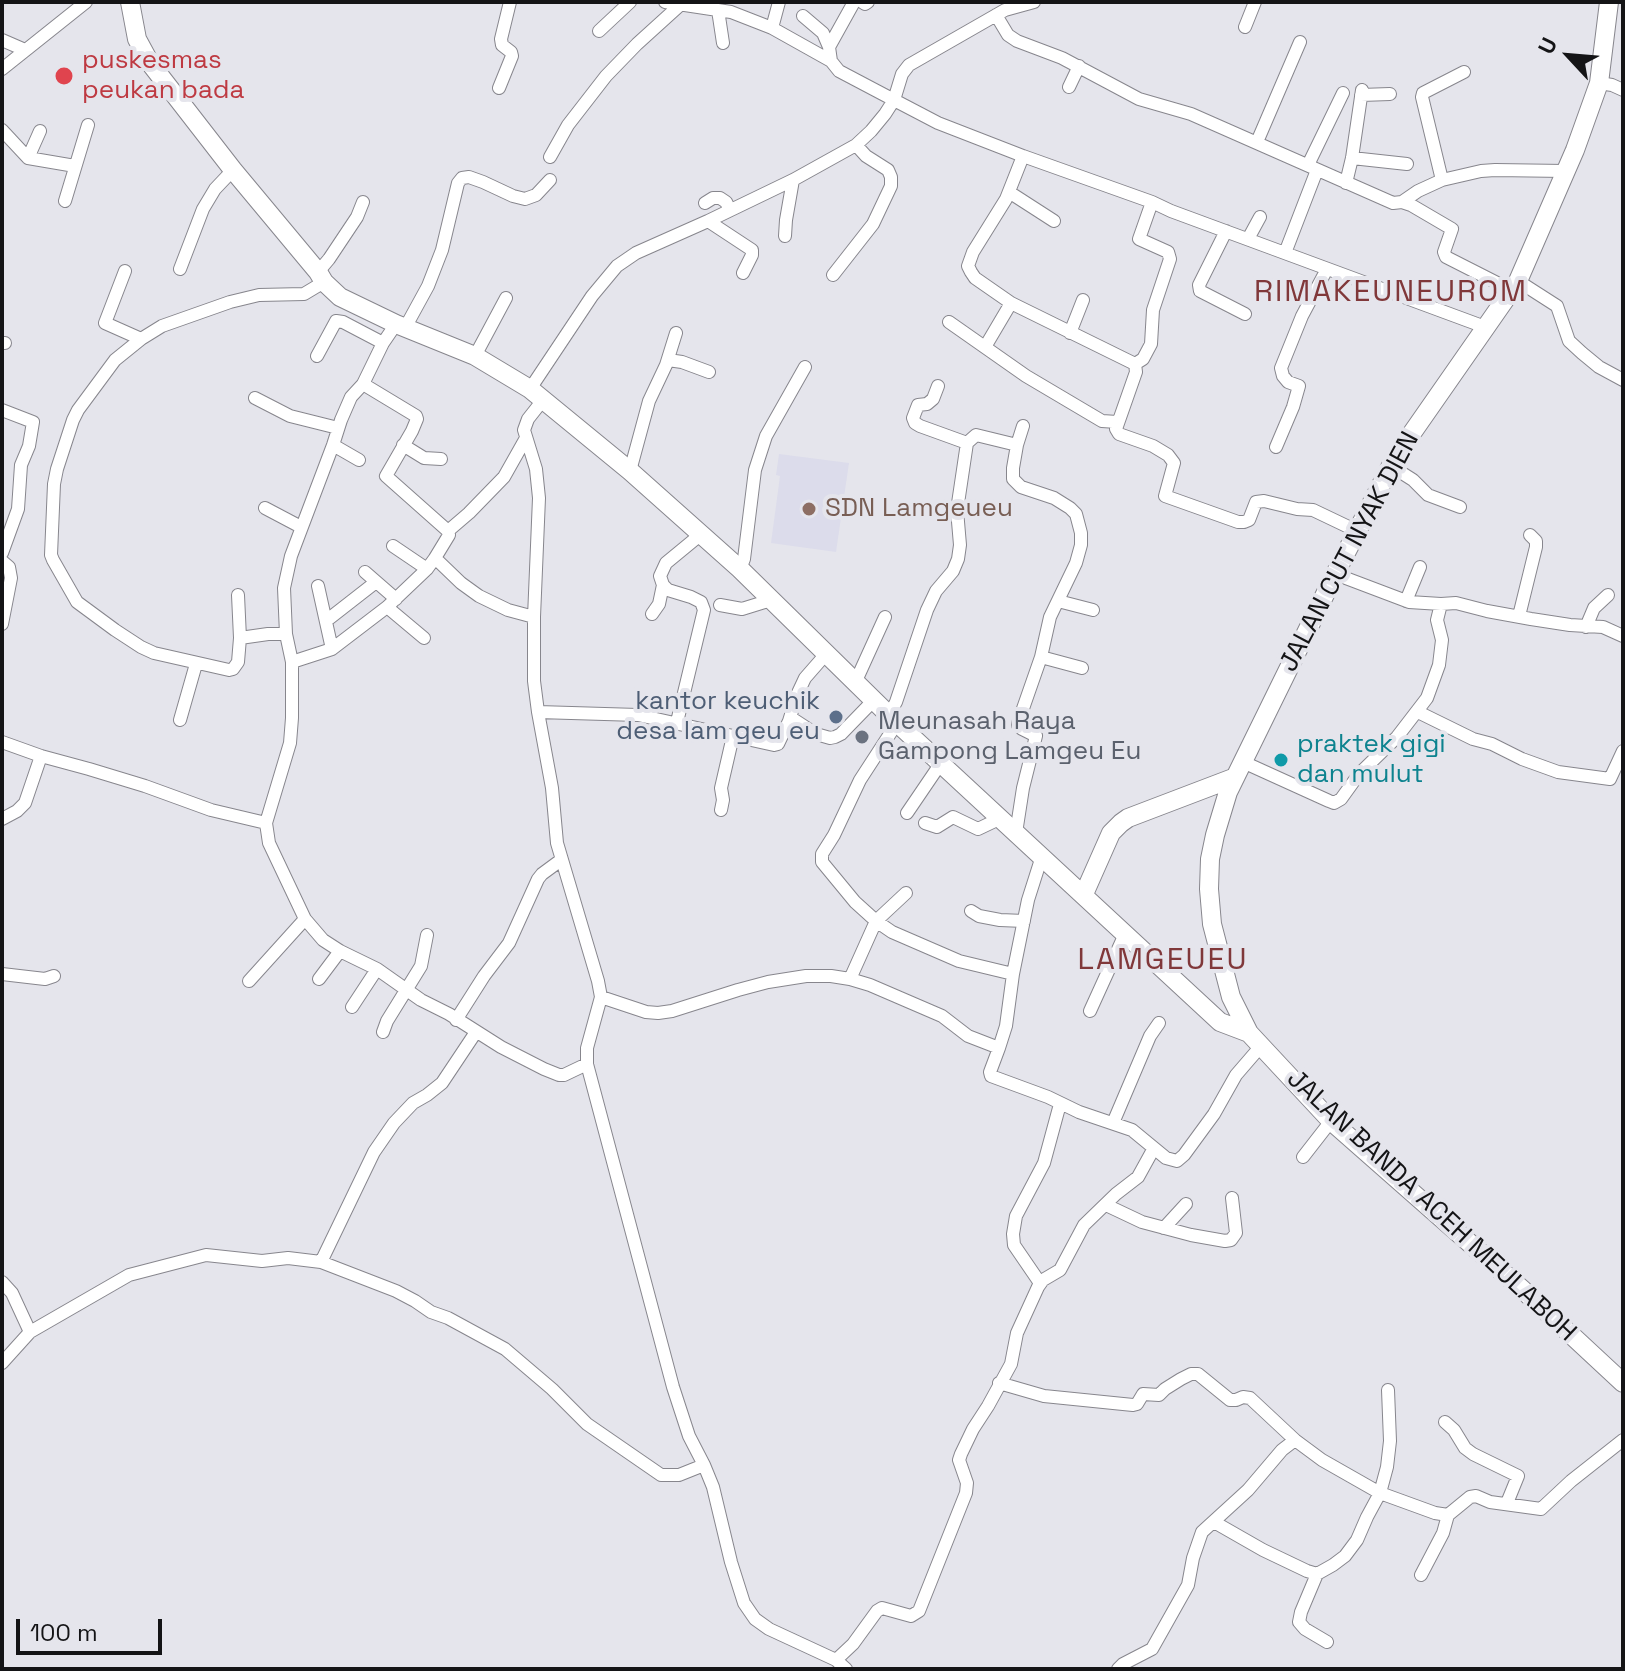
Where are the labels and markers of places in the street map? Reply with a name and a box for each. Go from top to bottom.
place label: puskesmas peukan bada [82,45,244,106]
marker: puskesmas peukan bada [53,65,75,87]
place label: SDN Lamgeueu [825,493,1013,525]
marker: SDN Lamgeueu [800,500,818,518]
place label: kantor keuchik desa lam geu eu [616,686,820,748]
place label: Meunasah Raya Gampong Lamgeu Eu [878,706,1141,768]
marker: kantor keuchik desa lam geu eu [827,708,845,726]
marker: Meunasah Raya Gampong Lamgeu Eu [853,728,871,746]
place label: praktek gigi dan mulut [1297,729,1446,790]
marker: praktek gigi dan mulut [1272,751,1290,769]

